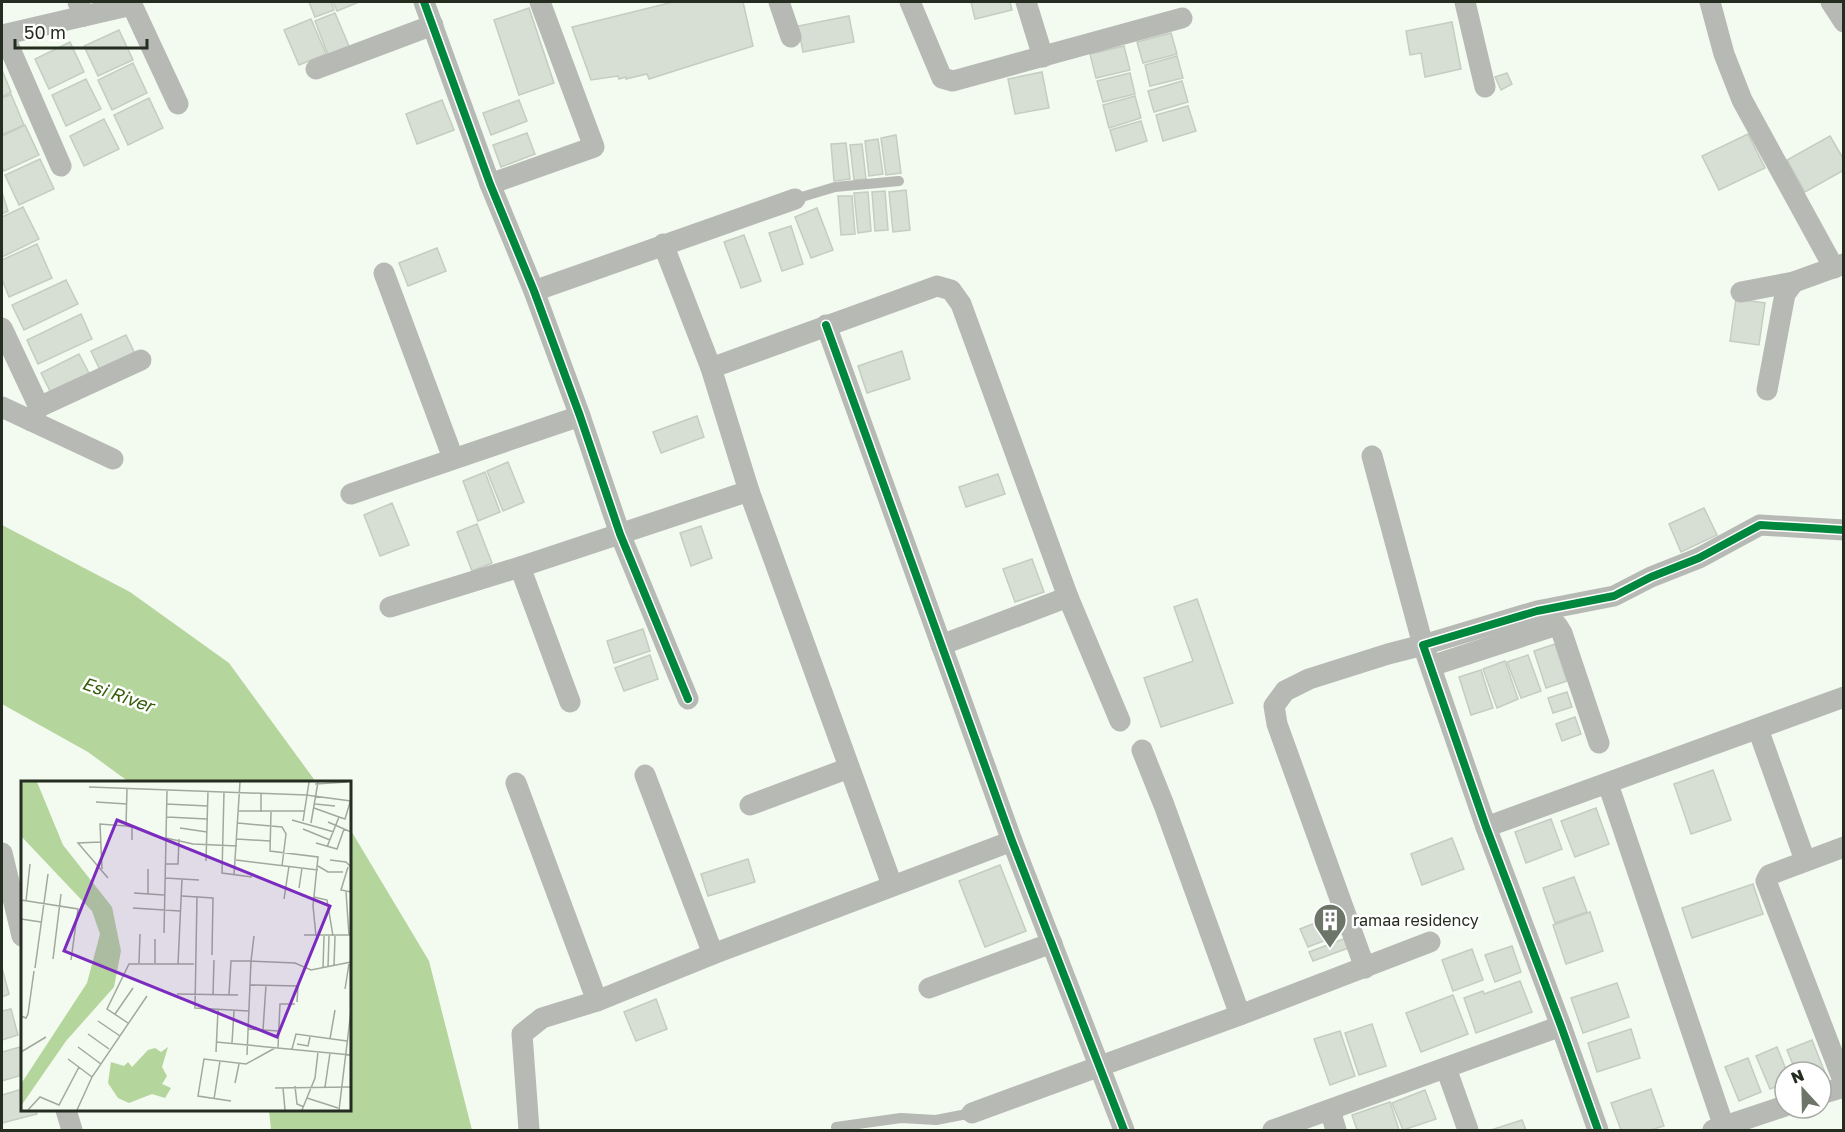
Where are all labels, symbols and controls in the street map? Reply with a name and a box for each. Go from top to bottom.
scale bar [15,12,147,50]
text: 50 m [24,21,66,43]
water label: Esi River [79,672,159,717]
inset map [21,781,351,1111]
building icon: ramaa residency [1312,902,1348,949]
place label: ramaa residency [1353,910,1479,930]
north arrow [1773,1060,1833,1120]
text: N [1788,1065,1807,1088]

